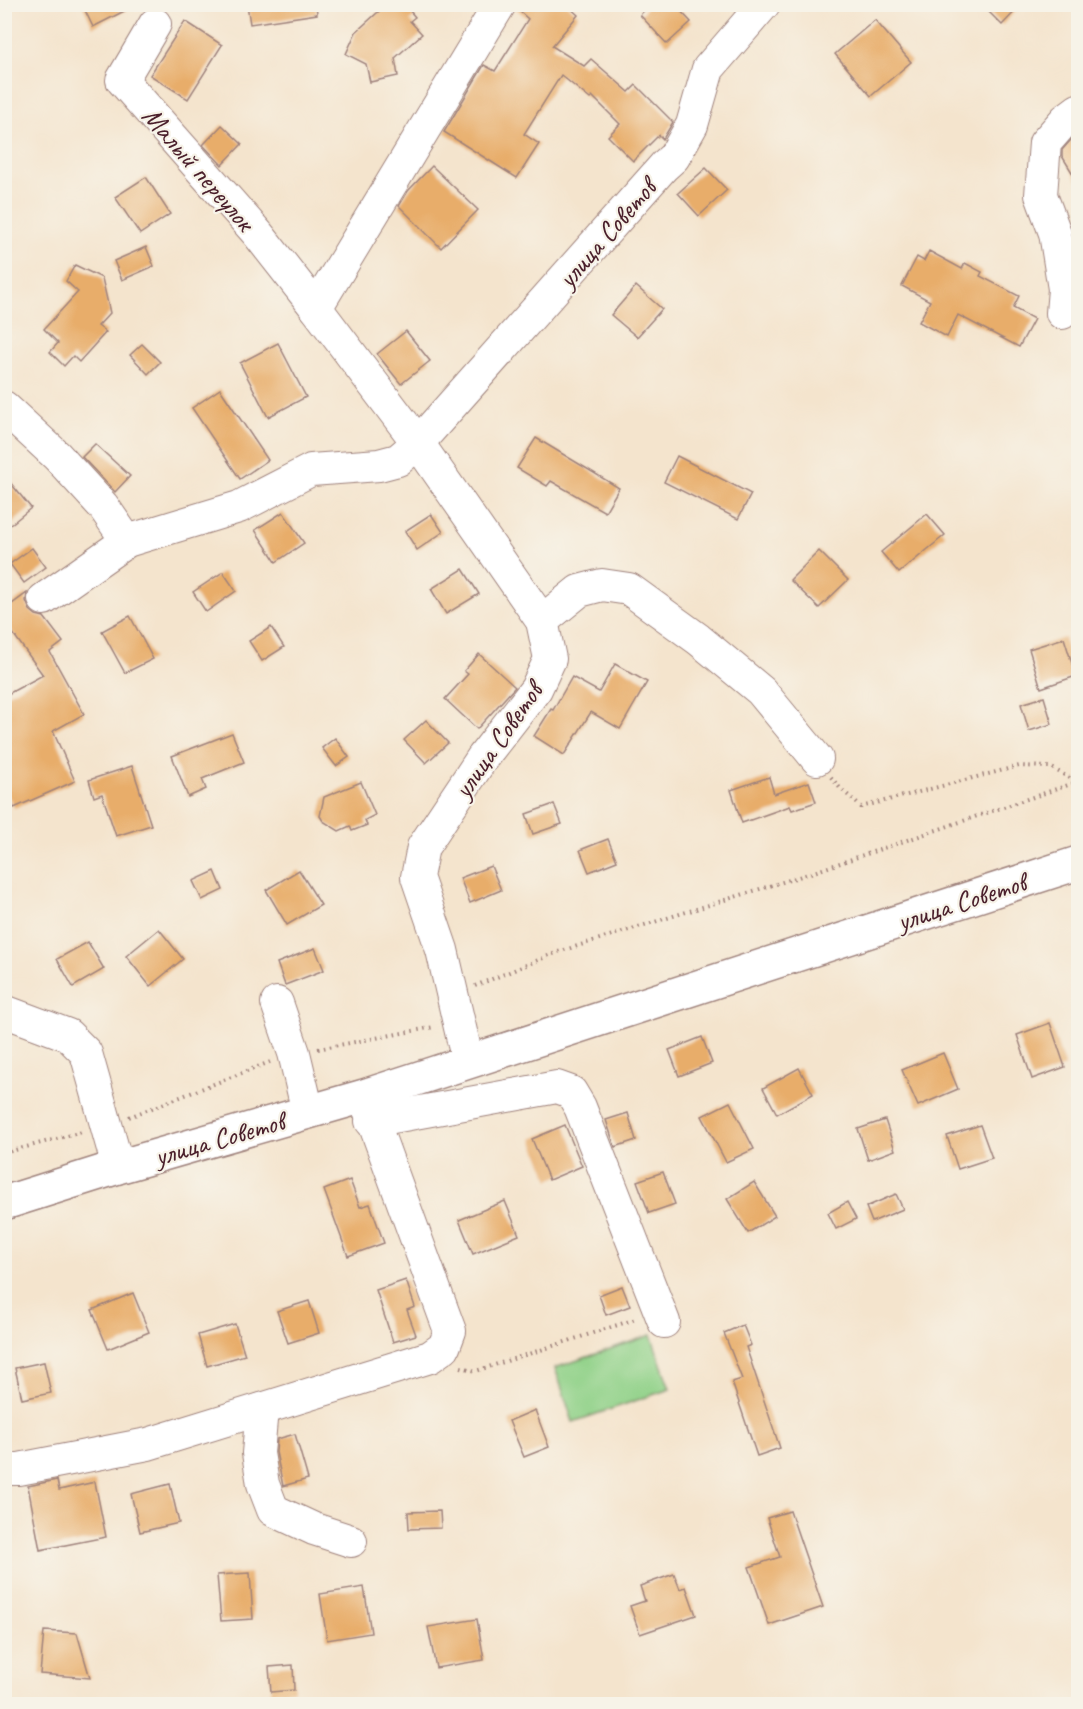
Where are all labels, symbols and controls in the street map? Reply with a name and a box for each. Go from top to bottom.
street label: Малый переулок [135,99,264,240]
street label: улица Советов [548,168,667,297]
street label: улица Советов [444,672,553,807]
street label: улица Советов [890,863,1035,939]
street label: улица Советов [148,1102,293,1174]

